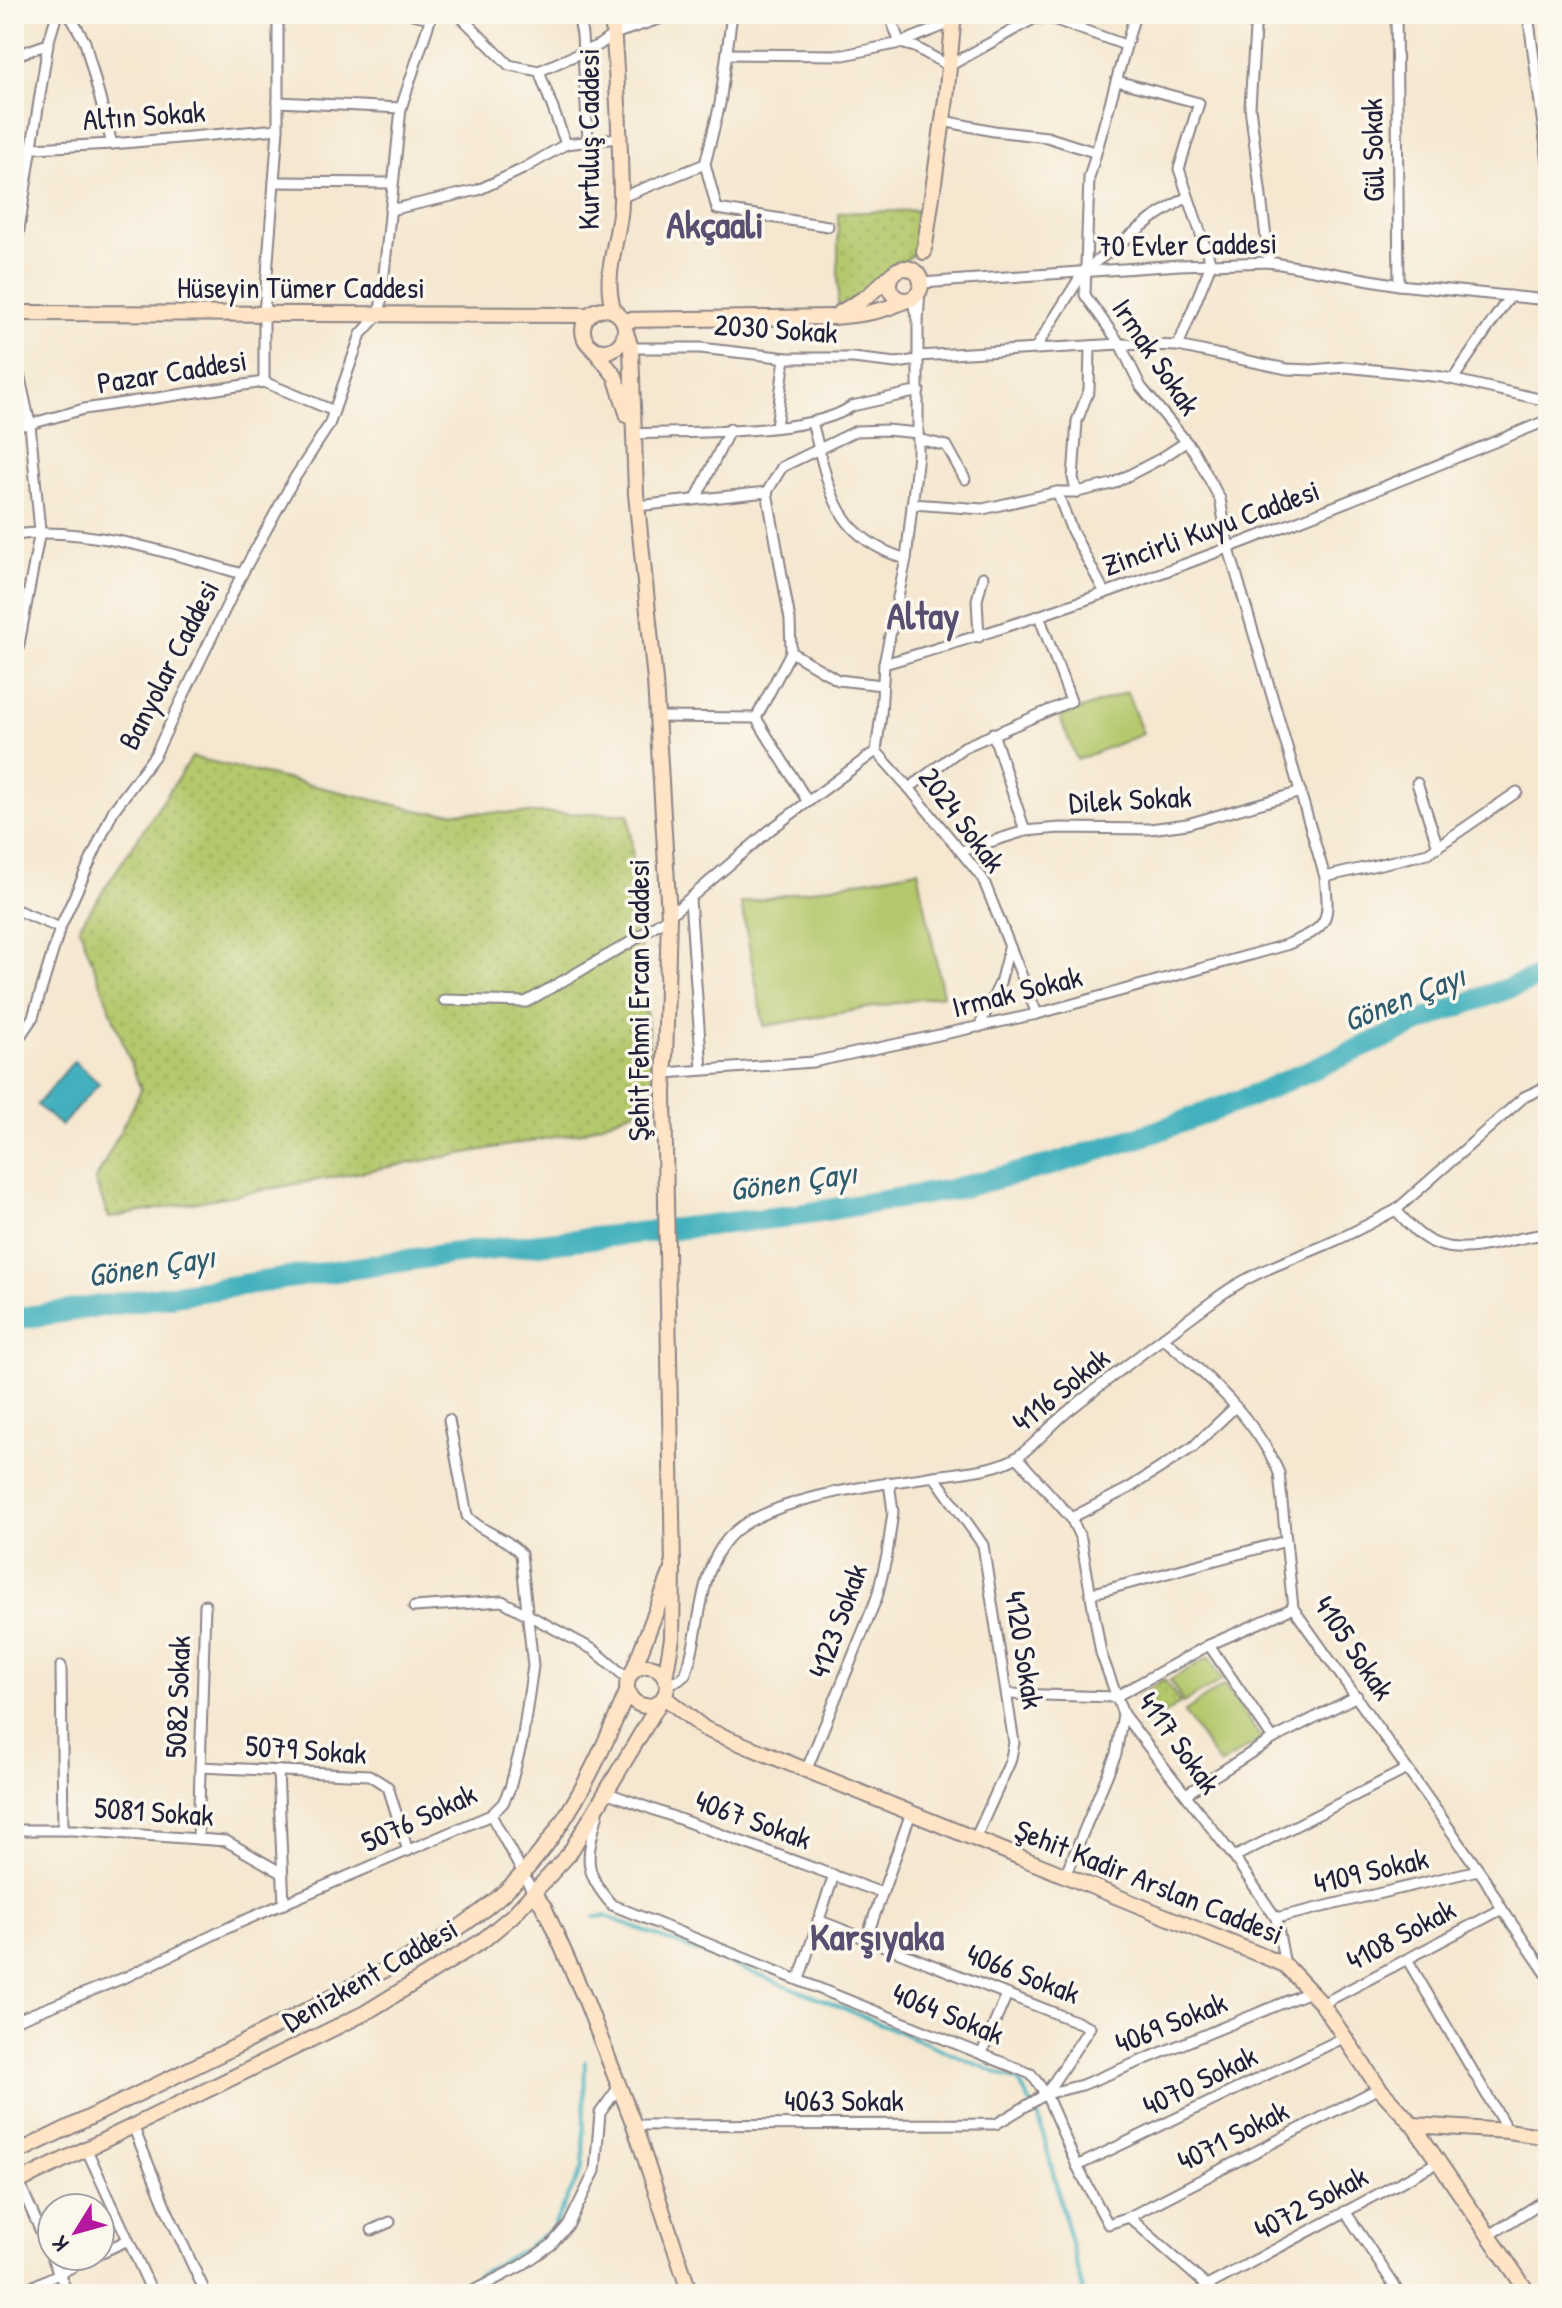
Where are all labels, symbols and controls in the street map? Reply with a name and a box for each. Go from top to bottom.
street label: Kurtuluş Caddesi [568,48,608,230]
street label: Altın Sokak [81,91,206,139]
street label: Gül Sokak [1351,98,1393,202]
district label: Akçaali [666,198,764,250]
street label: 70 Evler Caddesi [1096,222,1278,266]
street label: Hüseyin Tümer Caddesi [177,267,425,307]
street label: Irmak Sokak [1103,290,1210,423]
street label: 2030 Sokak [713,304,839,352]
street label: Pazar Caddesi [94,339,250,403]
street label: Zincirli Kuyu Caddesi [1097,469,1325,585]
street label: Banyolar Caddesi [108,573,228,756]
district label: Altay [887,589,959,642]
street label: 2024 Sokak [910,759,1016,880]
street label: Dilek Sokak [1068,776,1192,822]
street label: Şehit Fehmi Ercan Caddesi [618,859,658,1141]
water label: Gönen Çayı [1336,953,1473,1041]
street label: Irmak Sokak [948,956,1086,1026]
water label: Gönen Çayı [727,1150,861,1211]
water label: Gönen Çayı [84,1234,219,1297]
street label: 4116 Sokak [1003,1338,1117,1441]
street label: 4123 Sokak [798,1558,876,1683]
street label: 4105 Sokak [1305,1587,1404,1707]
street label: 4120 Sokak [996,1588,1054,1712]
street label: 5082 Sokak [155,1635,199,1759]
street label: 4117 Sokak [1129,1683,1230,1802]
street label: 5079 Sokak [244,1725,368,1773]
street label: 5076 Sokak [355,1773,482,1861]
street label: 4067 Sokak [690,1780,817,1859]
street label: 5081 Sokak [93,1787,215,1835]
street label: Şehit Kadir Arslan Caddesi [1009,1809,1290,1953]
street label: 4109 Sokak [1310,1837,1432,1903]
street label: 4108 Sokak [1339,1889,1462,1979]
street label: Denizkent Caddesi [275,1908,464,2041]
district label: Karşıyaka [810,1910,944,1963]
street label: 4066 Sokak [961,1933,1086,2013]
street label: 4064 Sokak [886,1973,1010,2054]
street label: 4069 Sokak [1109,1982,1232,2063]
street label: 4070 Sokak [1136,2035,1263,2125]
street label: 4063 Sokak [784,2080,904,2120]
street label: 4071 Sokak [1170,2090,1295,2180]
street label: 4072 Sokak [1247,2156,1374,2249]
north arrow [36,2192,116,2272]
text: K [44,2230,75,2258]

